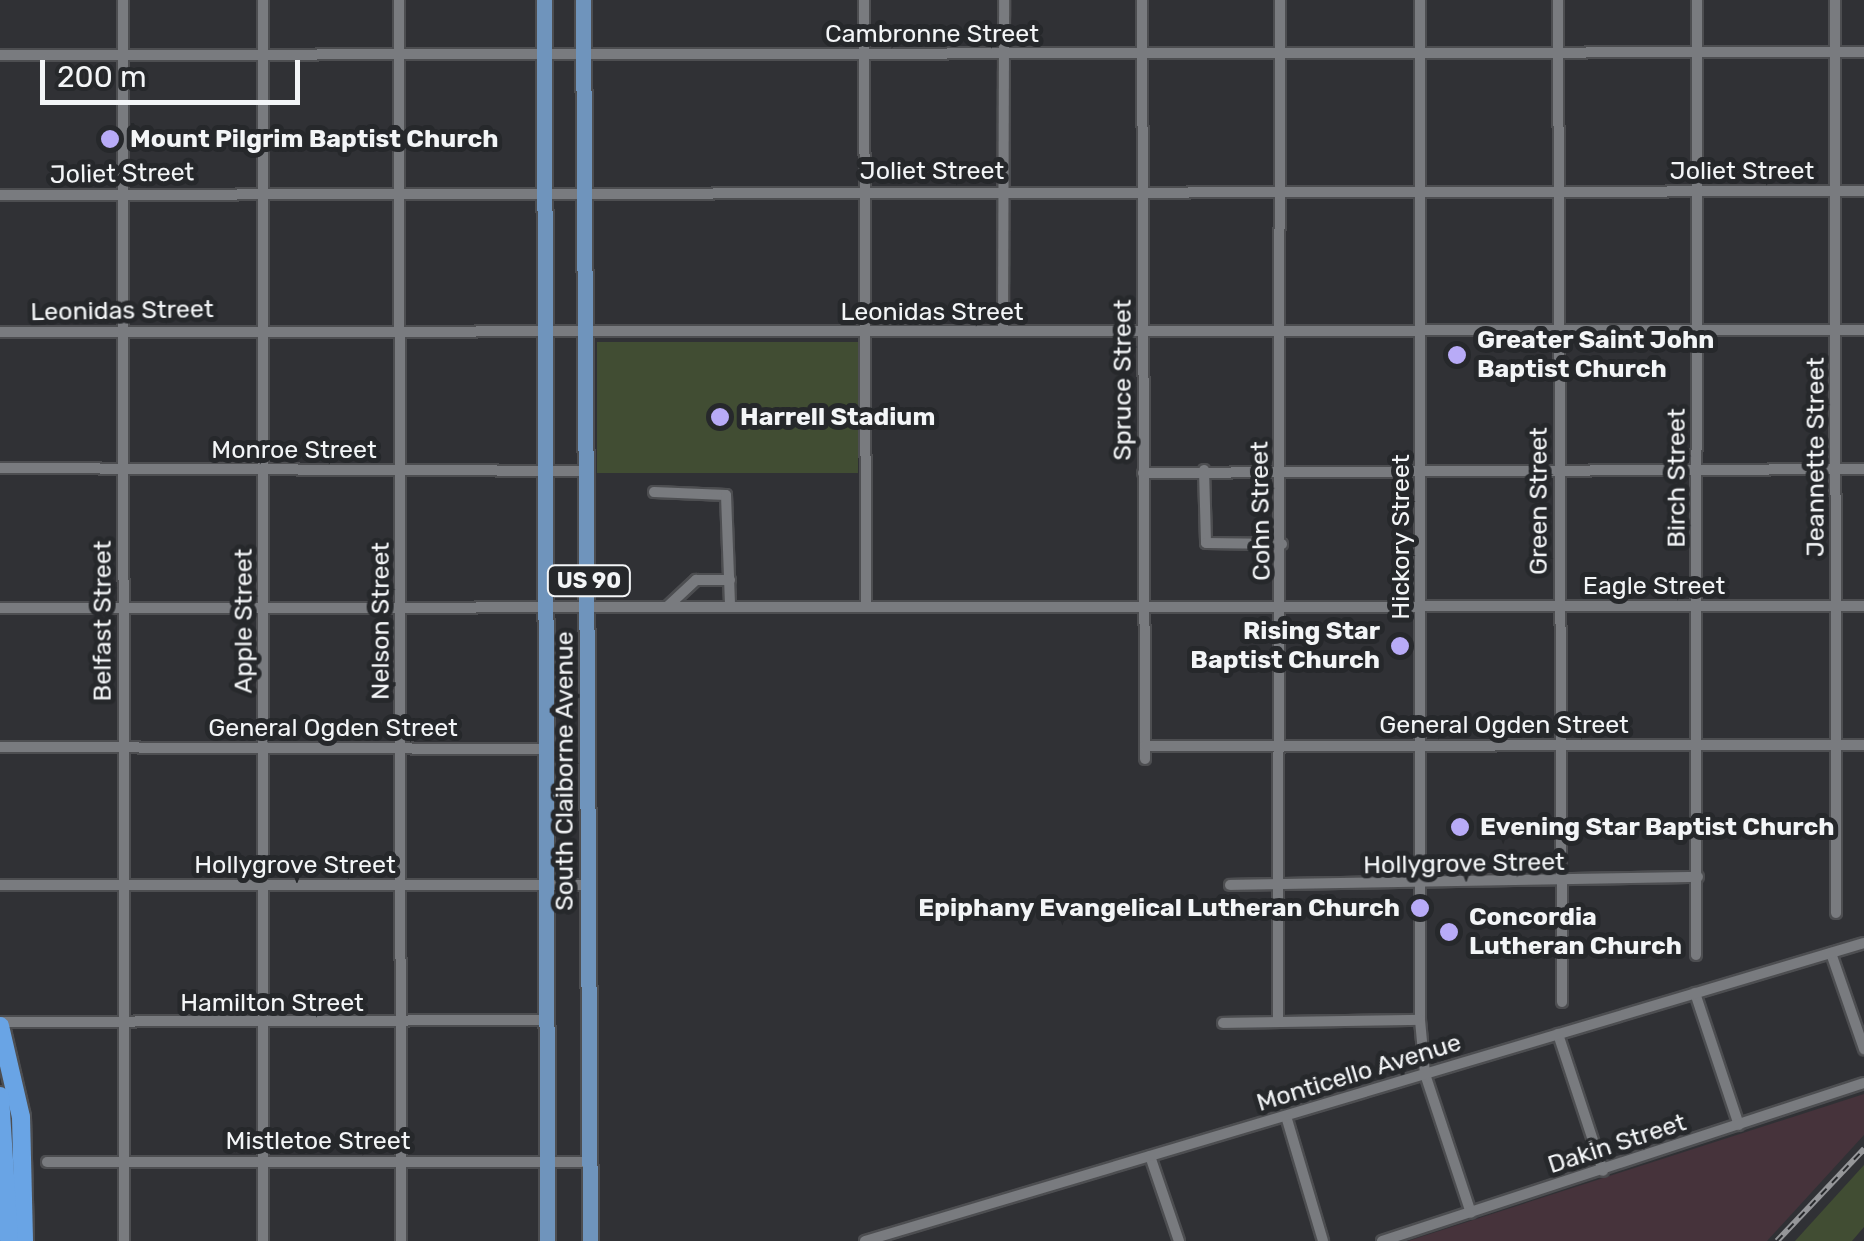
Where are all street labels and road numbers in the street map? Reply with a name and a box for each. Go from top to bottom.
street label: Cambronne Street [825,19,1039,49]
street label: Joliet Street [860,156,1004,186]
street label: Joliet Street [1670,156,1814,186]
street label: Joliet Street [50,158,194,190]
street label: Leonidas Street [30,294,214,328]
street label: Leonidas Street [840,297,1024,327]
street label: Spruce Street [1108,299,1138,461]
street label: Jeannette Street [1801,357,1831,557]
street label: Birch Street [1662,408,1692,548]
street label: Green Street [1524,427,1554,575]
street label: Monroe Street [211,435,377,465]
street label: Cohn Street [1245,441,1277,581]
street label: Hickory Street [1386,454,1416,620]
street label: Belfast Street [88,541,118,701]
street label: Nelson Street [366,542,396,700]
street label: Apple Street [229,548,259,694]
road number: US 90 [546,564,632,598]
street label: Eagle Street [1583,571,1725,601]
street label: South Claiborne Avenue [550,631,580,911]
street label: General Ogden Street [1379,710,1629,740]
street label: General Ogden Street [208,713,458,743]
street label: Hollygrove Street [1363,847,1565,881]
street label: Hollygrove Street [194,850,396,880]
street label: Hamilton Street [180,988,364,1018]
street label: Monticello Avenue [1253,1028,1465,1118]
street label: Dakin Street [1544,1108,1690,1180]
street label: Mistletoe Street [226,1126,410,1156]

